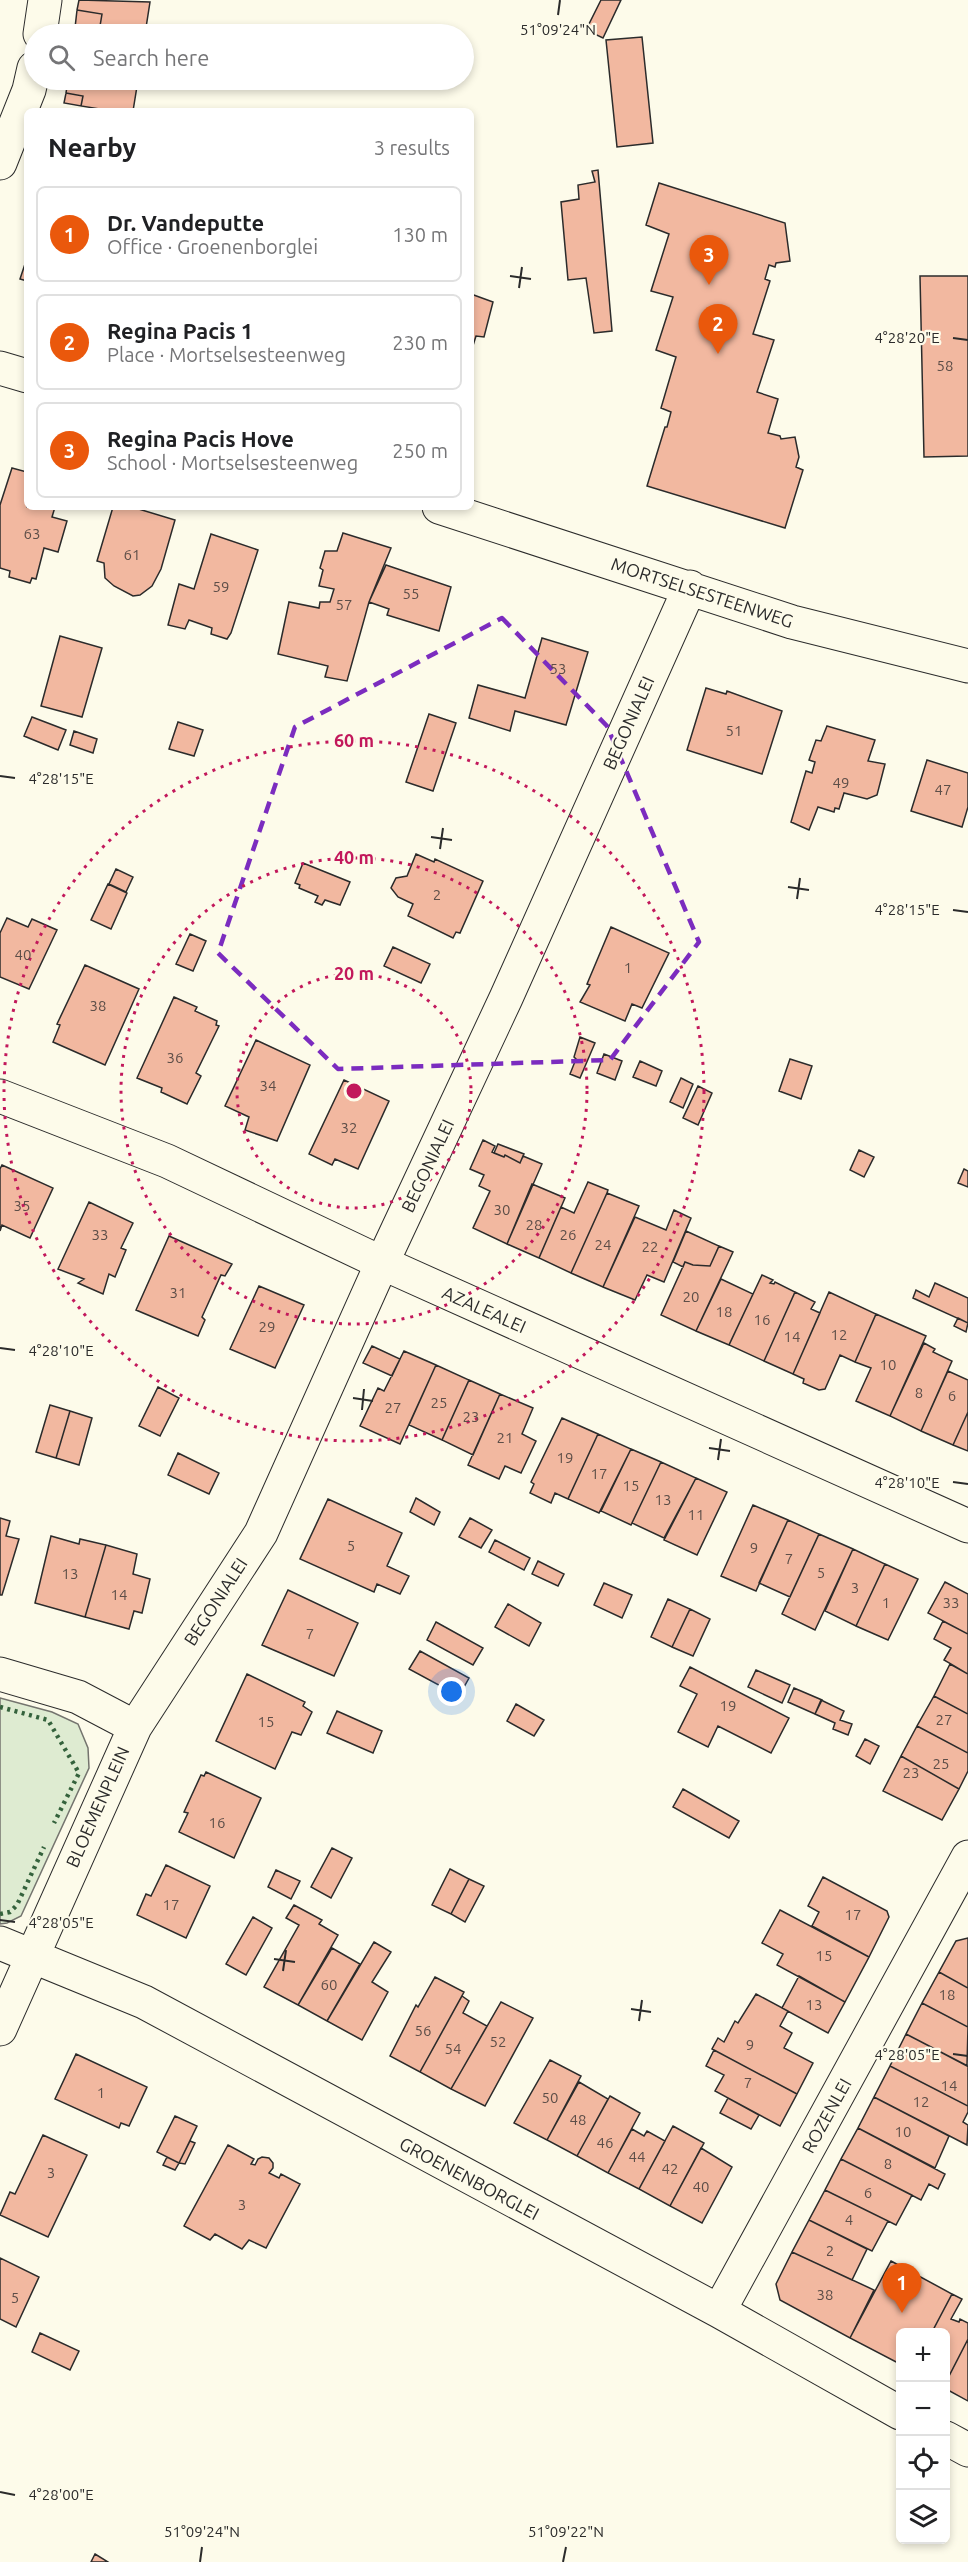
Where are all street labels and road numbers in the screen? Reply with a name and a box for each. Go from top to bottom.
street label: MORTSELSESTEENWEG [609,553,796,631]
street label: BEGONIALEI [599,673,658,772]
street label: BEGONIALEI [397,1116,457,1215]
street label: AZALEALEI [440,1282,529,1336]
street label: BEGONIALEI [179,1554,251,1649]
street label: BLOEMENPLEIN [61,1743,133,1870]
street label: ROZENLEI [797,2075,855,2156]
street label: GROENENBORGLEI [396,2133,543,2223]

